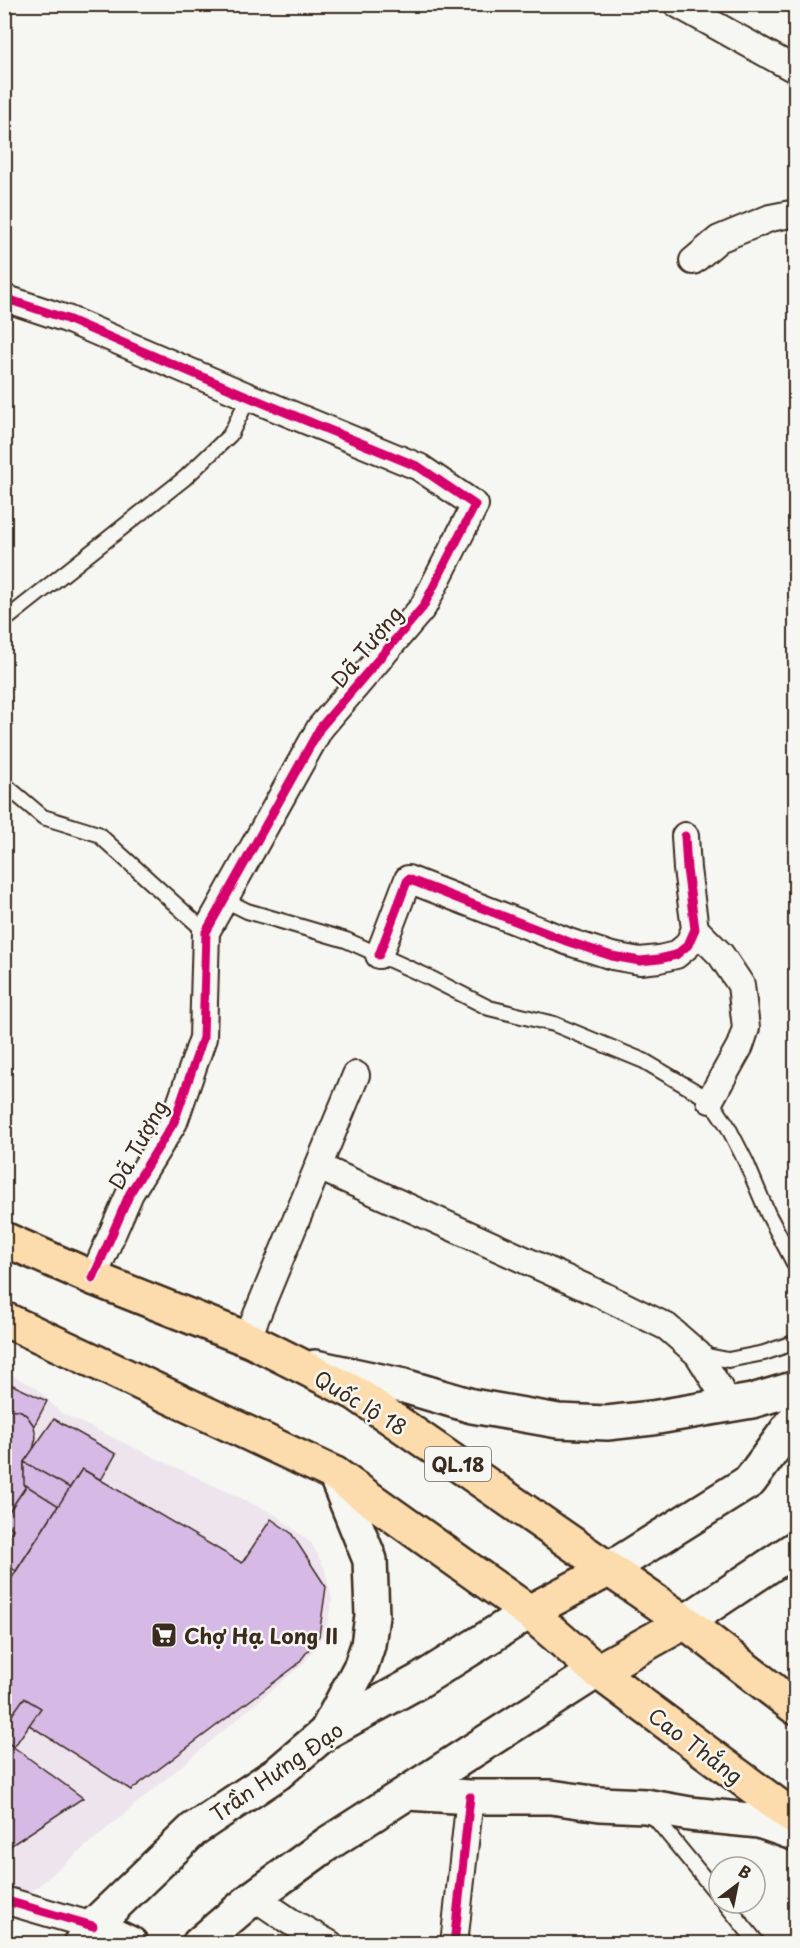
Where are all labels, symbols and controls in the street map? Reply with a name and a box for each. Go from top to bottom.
street label: Dã Tượng [322,598,410,694]
street label: Dã Tượng [99,1093,175,1195]
street label: Quốc lộ 18 [308,1362,414,1442]
road number: QL.18 [425,1447,491,1481]
place label: Chợ Hạ Long II [184,1619,338,1651]
supermarket icon: Chợ Hạ Long II [149,1620,179,1650]
street label: Cao Thắng [642,1699,750,1791]
street label: Trần Hưng Đạo [203,1713,349,1829]
north arrow [707,1855,767,1915]
text: B [734,1858,757,1885]

